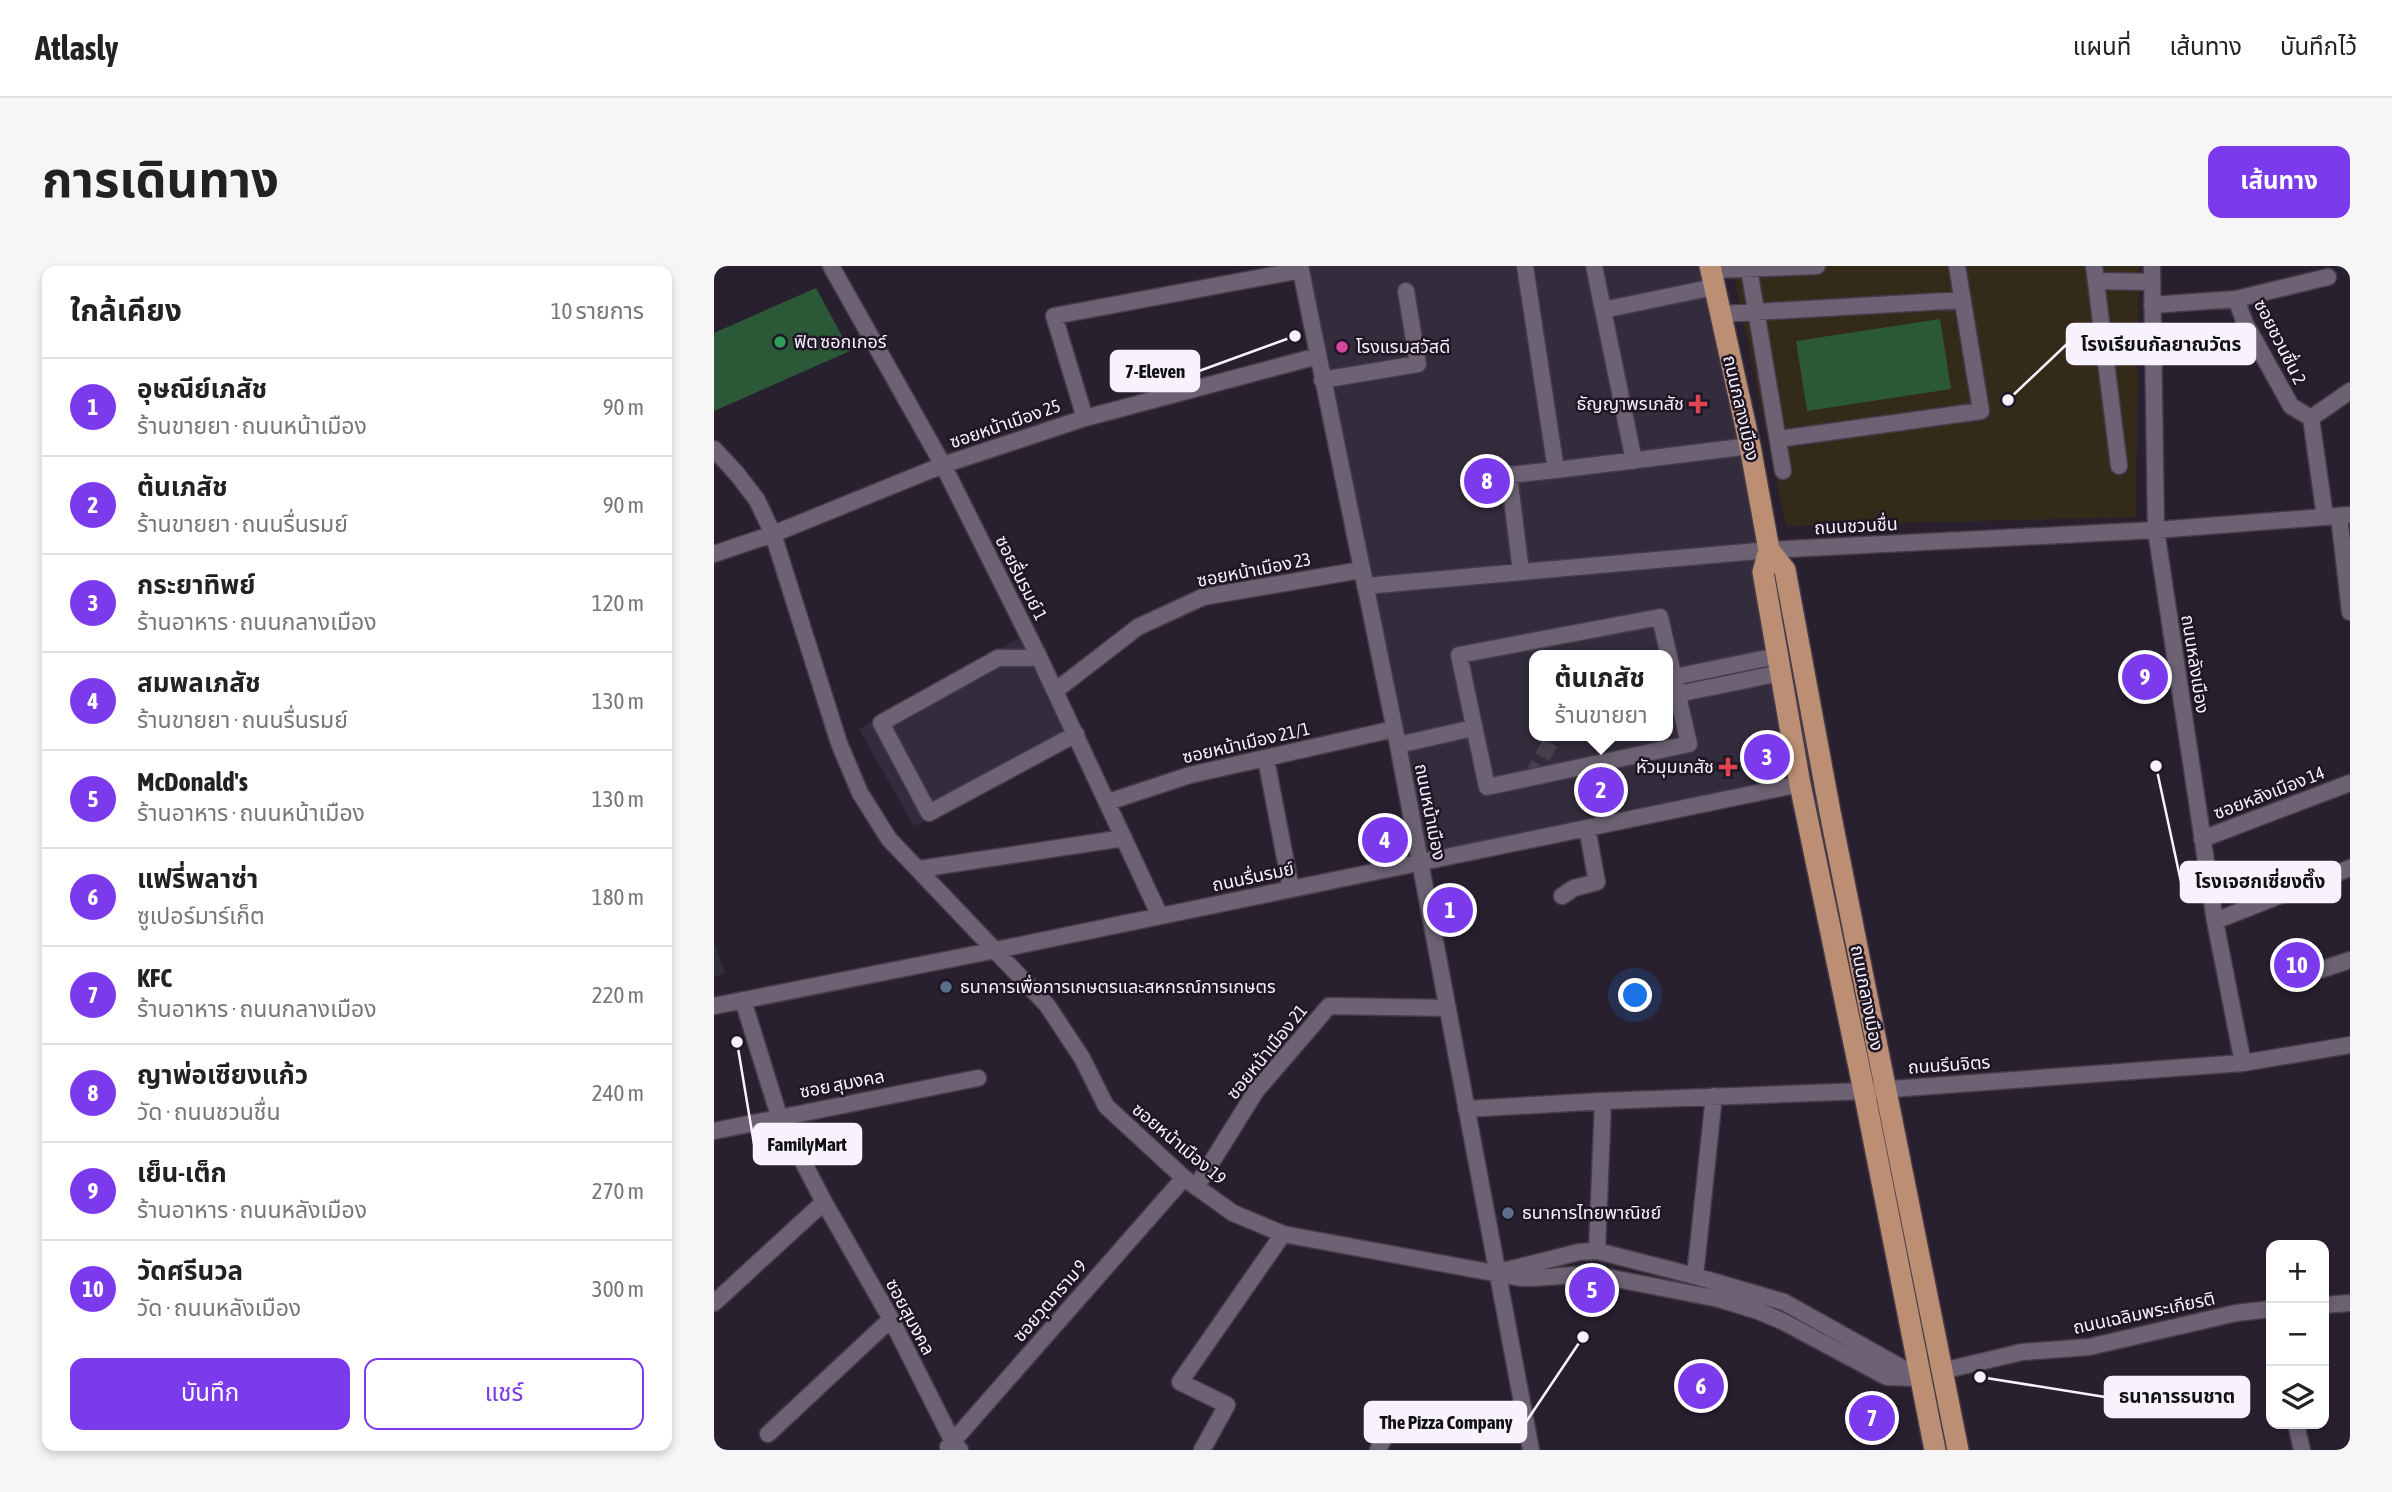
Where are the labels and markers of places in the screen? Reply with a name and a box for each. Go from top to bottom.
callout: โรงเรียนกัลยาณวัตร [2067,324,2255,364]
place label: ฟิต ซอกเกอร์ [794,331,887,352]
marker: ฟิต ซอกเกอร์ [772,334,788,350]
place label: โรงแรมสวัสดี [1356,336,1450,357]
marker: โรงแรมสวัสดี [1334,339,1350,355]
callout: 7-Eleven [1111,351,1199,391]
place label: ธัญญาพรเภสัช [1577,393,1684,414]
marker: ธัญญาพรเภสัช [1690,396,1706,412]
pin: 8 [1464,455,1510,507]
pin: 9 [2122,651,2168,703]
pin: 3 [1744,731,1790,783]
place label: หัวมุมเภสัช [1636,756,1714,778]
marker: หัวมุมเภสัช [1720,759,1736,775]
pin: 2 [1578,764,1624,816]
pin: 4 [1362,814,1408,866]
callout: โรงเจฮกเซี่ยงตึ๊ง [2181,862,2340,902]
pin: 1 [1427,884,1473,936]
pin: 10 [2274,939,2320,991]
place label: ธนาคารเพื่อการเกษตรและสหกรณ์การเกษตร [960,974,1276,997]
marker: ธนาคารเพื่อการเกษตรและสหกรณ์การเกษตร [938,979,954,995]
callout: FamilyMart [754,1124,861,1164]
place label: ธนาคารไทยพาณิชย์ [1522,1202,1661,1223]
marker: ธนาคารไทยพาณิชย์ [1500,1205,1516,1221]
pin: 5 [1569,1264,1615,1316]
pin: 6 [1678,1360,1724,1412]
callout: ธนาคารธนชาต [2105,1377,2249,1417]
pin: 7 [1849,1392,1895,1444]
callout: The Pizza Company [1365,1402,1526,1442]

